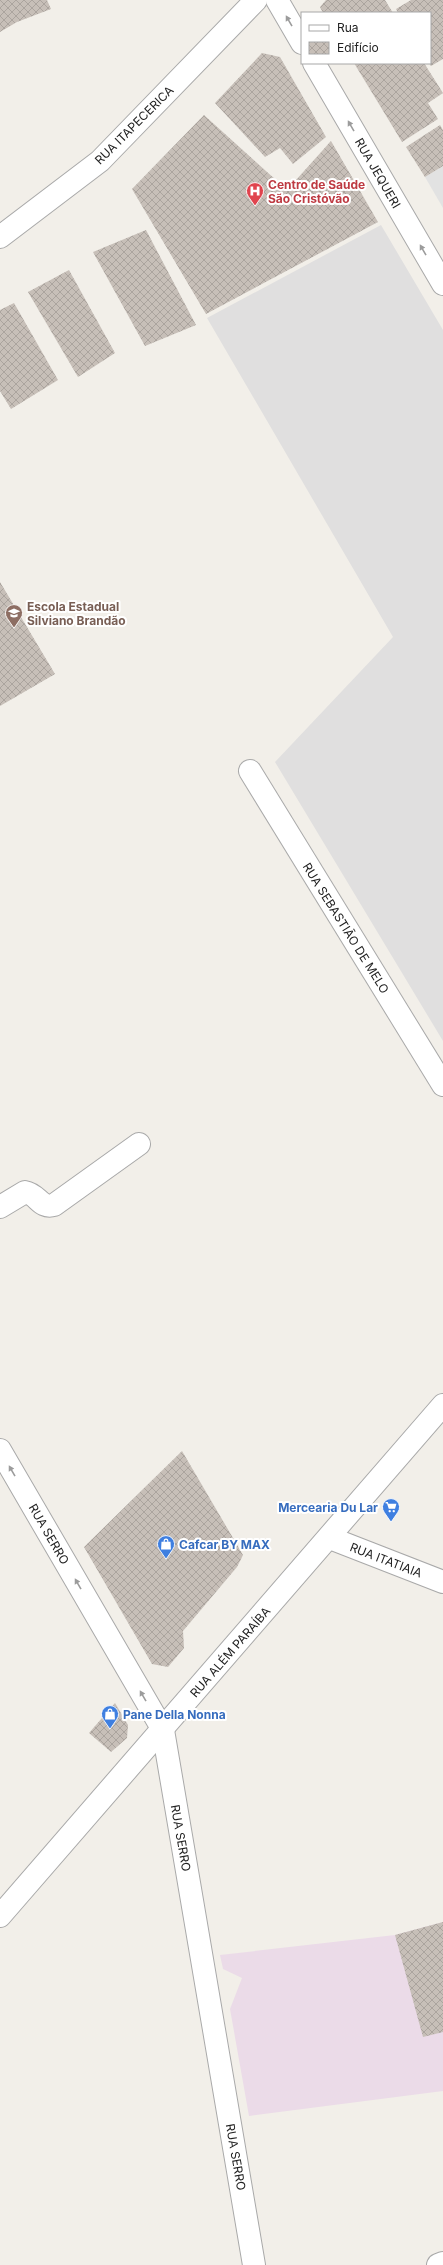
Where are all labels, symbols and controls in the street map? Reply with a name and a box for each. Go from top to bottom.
legend [301,12,431,64]
one-way arrow [286,15,293,27]
text: Rua [337,20,359,35]
text: Edifício [337,40,379,55]
street label: RUA ITAPECERICA [92,83,176,167]
one-way arrow [347,120,354,132]
street label: RUA JEQUERI [352,135,404,211]
place label: Centro de Saúde São Cristóvão [268,177,365,206]
hospital icon: Centro de Saúde São Cristóvão [245,181,265,206]
one-way arrow [420,244,427,256]
place label: Escola Estadual Silviano Brandão [27,599,126,628]
school or university icon: Escola Estadual Silviano Brandão [4,603,24,628]
street label: RUA SEBASTIÃO DE MELO [300,860,392,996]
one-way arrow [9,1465,16,1477]
supermarket icon: Mercearia Du Lar [381,1497,401,1522]
place label: Mercearia Du Lar [278,1500,378,1515]
street label: RUA SERRO [26,1501,72,1567]
shop icon: Cafcar BY MAX [156,1534,176,1559]
place label: Cafcar BY MAX [179,1537,270,1552]
street label: RUA ITATIAIA [348,1539,424,1581]
one-way arrow [74,1578,81,1589]
street label: RUA ALÉM PARAÍBA [187,1604,273,1700]
one-way arrow [140,1690,147,1702]
shop icon: Pane Della Nonna [100,1704,120,1729]
place label: Pane Della Nonna [123,1707,226,1722]
street label: RUA SERRO [168,1803,194,1873]
street label: RUA SERRO [223,2122,249,2192]

